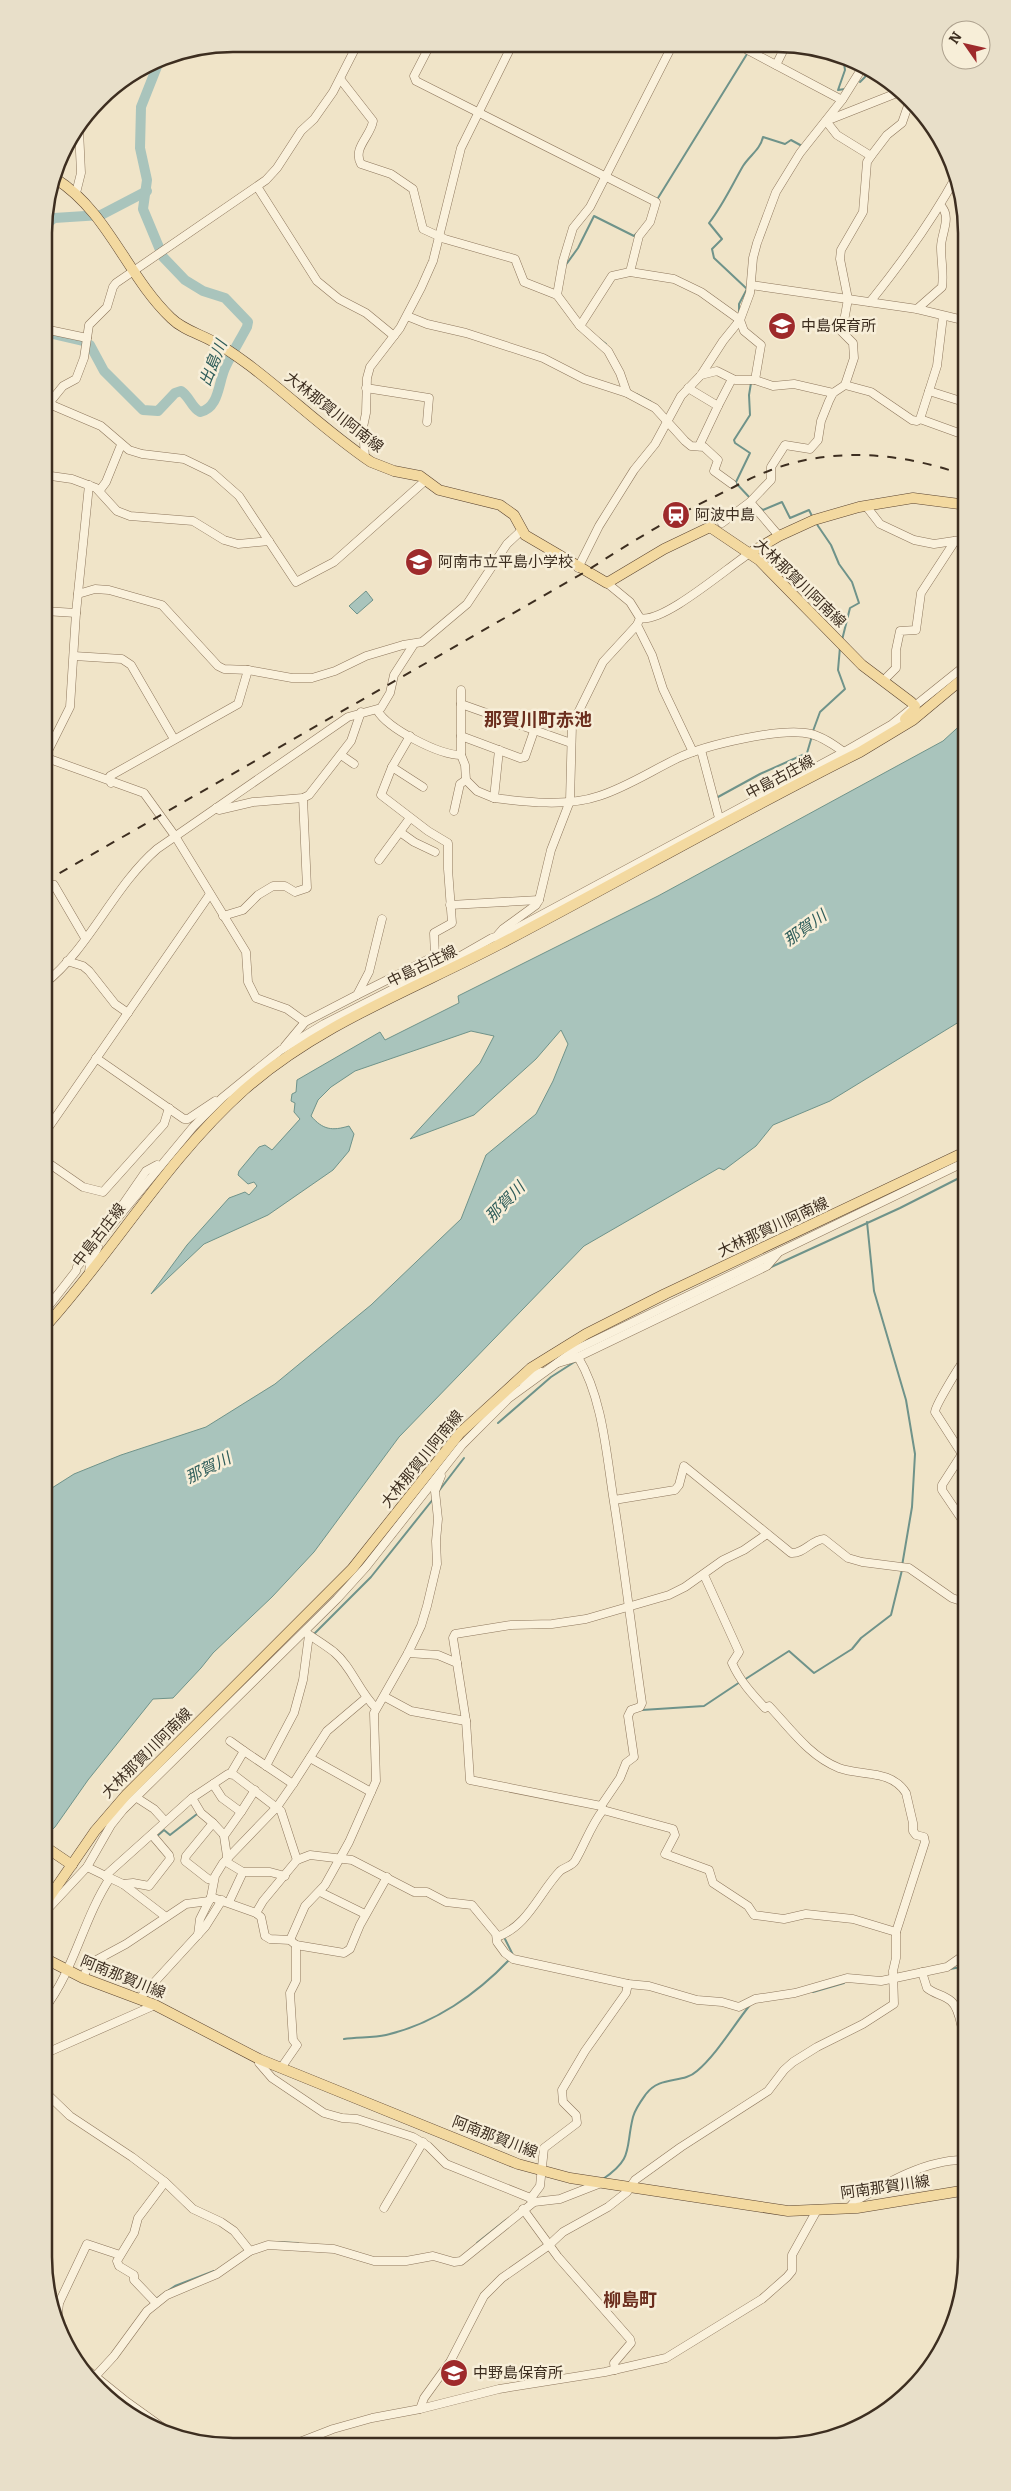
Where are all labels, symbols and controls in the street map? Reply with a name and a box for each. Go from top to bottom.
north arrow [941,20,991,70]
text: N [946,29,966,47]
school or university icon: 中島保育所 [767,311,797,341]
place label: 中島保育所 [801,317,876,335]
water label: 出島川 [195,335,232,389]
street label: 大林那賀川阿南線 [281,368,387,456]
station icon: 阿波中島 [661,500,691,530]
place label: 阿波中島 [695,506,755,524]
street label: 大林那賀川阿南線 [751,535,849,631]
school or university icon: 阿南市立平島小学校 [404,547,434,577]
place label: 阿南市立平島小学校 [438,553,573,571]
district label: 那賀川町赤池 [484,709,592,731]
street label: 中島古庄線 [743,751,817,803]
water label: 那賀川 [780,905,832,950]
street label: 中島古庄線 [384,941,460,991]
water label: 那賀川 [481,1177,530,1226]
street label: 大林那賀川阿南線 [715,1193,831,1261]
street label: 中島古庄線 [69,1200,129,1270]
street label: 大林那賀川阿南線 [377,1407,467,1511]
water label: 那賀川 [182,1448,235,1487]
street label: 大林那賀川阿南線 [98,1704,196,1802]
street label: 阿南那賀川線 [78,1952,168,2002]
street label: 阿南那賀川線 [450,2112,540,2162]
street label: 阿南那賀川線 [839,2172,931,2202]
district label: 柳島町 [603,2289,657,2311]
school or university icon: 中野島保育所 [439,2358,469,2388]
place label: 中野島保育所 [473,2364,563,2382]

